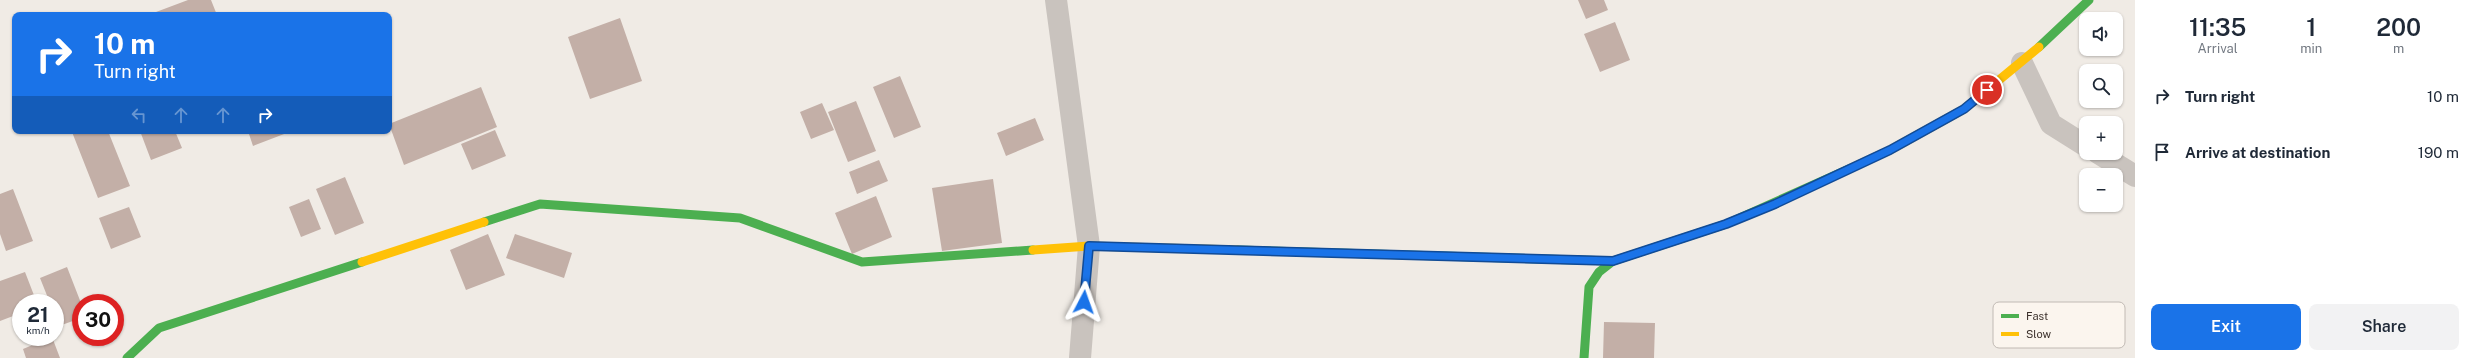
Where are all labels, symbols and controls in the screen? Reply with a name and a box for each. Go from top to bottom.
map controls [2079,12,2123,212]
button: sound [2079,12,2123,56]
text: 11:35 [2189,13,2246,41]
text: 1 [2306,13,2316,41]
text: 200 [2376,13,2421,41]
text: 10 m [94,27,155,60]
icon: right [28,28,80,80]
text: Arrival [2198,41,2238,56]
text: min [2300,41,2322,56]
text: m [2393,41,2404,56]
text: Turn right [94,61,176,82]
button: search [2079,64,2123,108]
pin [1970,73,2004,107]
icon: arrive [1976,79,1998,101]
icon: right [2151,85,2173,107]
text: Turn right [2185,88,2255,105]
text: 10 m [2427,88,2459,105]
icon: left [128,104,150,126]
icon: ahead [170,104,192,126]
icon: ahead [212,104,234,126]
icon: right [254,104,276,126]
button: + [2079,116,2123,160]
icon: arrive [2151,141,2173,163]
text: Arrive at destination [2185,144,2330,161]
text: 190 m [2418,144,2459,161]
button: − [2079,168,2123,212]
position arrow [1063,281,1105,323]
speed limit sign: 30 [72,294,124,346]
legend [1993,302,2125,348]
text: 21 [27,303,49,327]
button: Exit [2151,304,2301,350]
button: Share [2309,304,2459,350]
text: Fast [2026,310,2048,322]
text: km/h [26,324,50,336]
text: Slow [2026,328,2052,340]

